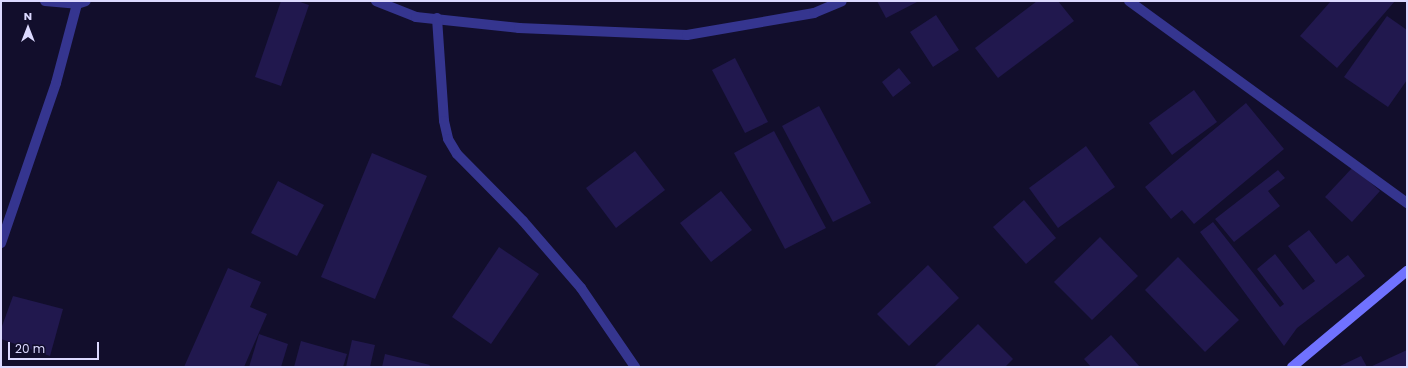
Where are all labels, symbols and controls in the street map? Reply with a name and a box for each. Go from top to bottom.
north arrow [8,8,48,48]
text: N [24,8,32,24]
scale bar [10,334,101,360]
text: 20 m [15,340,45,357]

